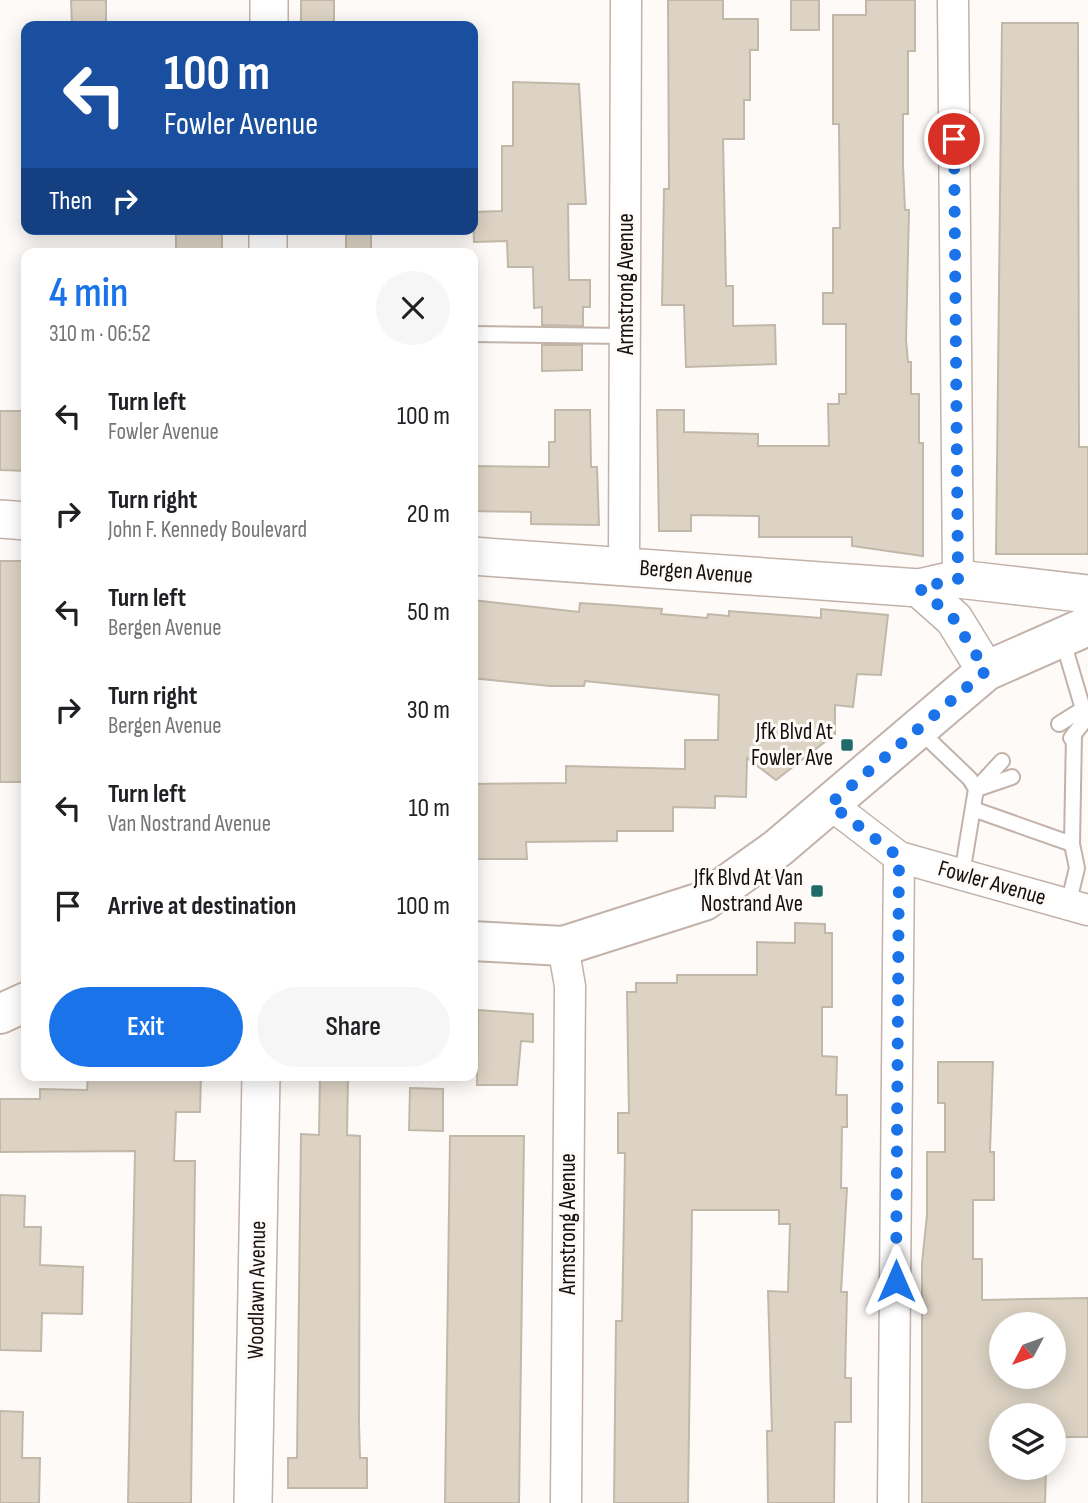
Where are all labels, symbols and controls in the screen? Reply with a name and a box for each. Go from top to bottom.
text: 100 m [164,45,270,104]
icon: left [49,49,140,140]
text: Fowler Avenue [164,105,318,144]
pin [924,109,984,169]
icon: arrive [935,120,973,158]
icon: right [106,182,144,220]
text: Then [49,186,92,217]
street label: Armstrong Avenue [612,213,640,356]
text: 4 min [49,268,128,319]
button: close [376,271,450,345]
text: 310 m · 06:52 [49,320,151,348]
text: Turn left [108,387,186,418]
icon: left [49,397,87,435]
text: 100 m [397,401,450,432]
text: Fowler Avenue [108,418,219,446]
text: Turn right [108,485,197,516]
icon: right [49,495,87,533]
text: 20 m [407,499,450,530]
text: John F. Kennedy Boulevard [108,516,307,544]
street label: Bergen Avenue [638,554,754,590]
text: Turn left [108,583,186,614]
icon: left [49,593,87,631]
text: 50 m [407,597,450,628]
text: Bergen Avenue [108,614,222,642]
text: Turn right [108,681,197,712]
icon: right [49,691,87,729]
text: 30 m [407,695,450,726]
text: Bergen Avenue [108,712,222,740]
place label: Jfk Blvd At Fowler Ave [751,718,833,772]
marker: Jfk Blvd At Fowler Ave [839,737,855,753]
text: Turn left [108,779,186,810]
icon: left [49,789,87,827]
text: 10 m [408,793,450,824]
text: Van Nostrand Avenue [108,810,271,838]
street label: Fowler Avenue [935,854,1049,912]
place label: Jfk Blvd At Van Nostrand Ave [693,864,803,918]
marker: Jfk Blvd At Van Nostrand Ave [809,883,825,899]
icon: arrive [49,887,87,925]
text: Arrive at destination [108,891,296,922]
text: 100 m [397,891,450,922]
button: Exit [49,987,243,1067]
button: Share [257,987,450,1067]
street label: Armstrong Avenue [554,1153,582,1296]
street label: Woodlawn Avenue [242,1220,272,1360]
position arrow [859,1244,933,1318]
north arrow [989,1312,1066,1390]
map controls [989,1312,1066,1480]
button: layers [989,1403,1066,1480]

